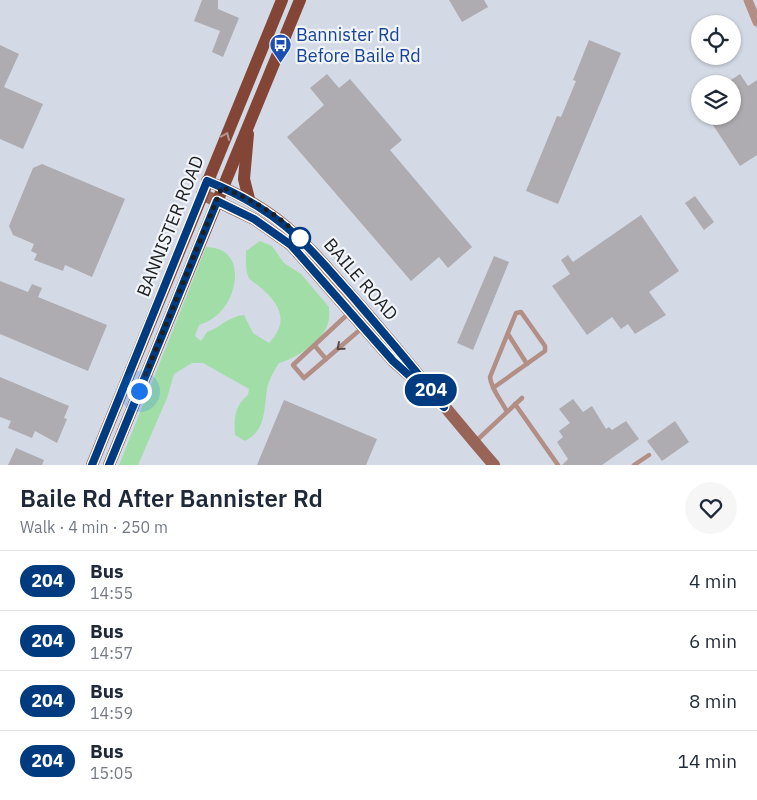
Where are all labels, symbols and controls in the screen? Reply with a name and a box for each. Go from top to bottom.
map controls [691,15,741,125]
button: locate [691,15,741,65]
place label: Bannister Rd Before Baile Rd [296,23,421,67]
bus stop icon: Bannister Rd Before Baile Rd [268,32,292,63]
button: layers [691,75,741,125]
one-way arrow [220,132,230,141]
street label: BANNISTER ROAD [131,152,209,300]
unlabelled marker [289,227,311,249]
street label: BAILE ROAD [319,233,403,325]
one-way arrow [337,341,346,350]
line badge: 204 [402,374,460,406]
text: 204 [415,378,447,401]
your location [127,379,152,404]
text: Baile Rd After Bannister Rd [20,482,323,514]
button: heart [685,482,737,534]
text: Walk · 4 min · 250 m [20,517,168,537]
text: Bus [90,559,124,583]
text: 204 [31,569,64,592]
text: 4 min [689,569,737,593]
text: 14:55 [90,583,133,603]
text: Bus [90,619,124,643]
text: 204 [31,629,64,652]
text: 6 min [689,629,737,653]
text: 14:57 [90,643,133,663]
text: Bus [90,679,124,703]
text: 204 [31,689,64,712]
text: 8 min [689,689,737,713]
text: 14:59 [90,703,133,723]
text: Bus [90,739,124,763]
text: 204 [31,749,64,772]
text: 14 min [678,749,737,773]
text: 15:05 [90,763,133,783]

